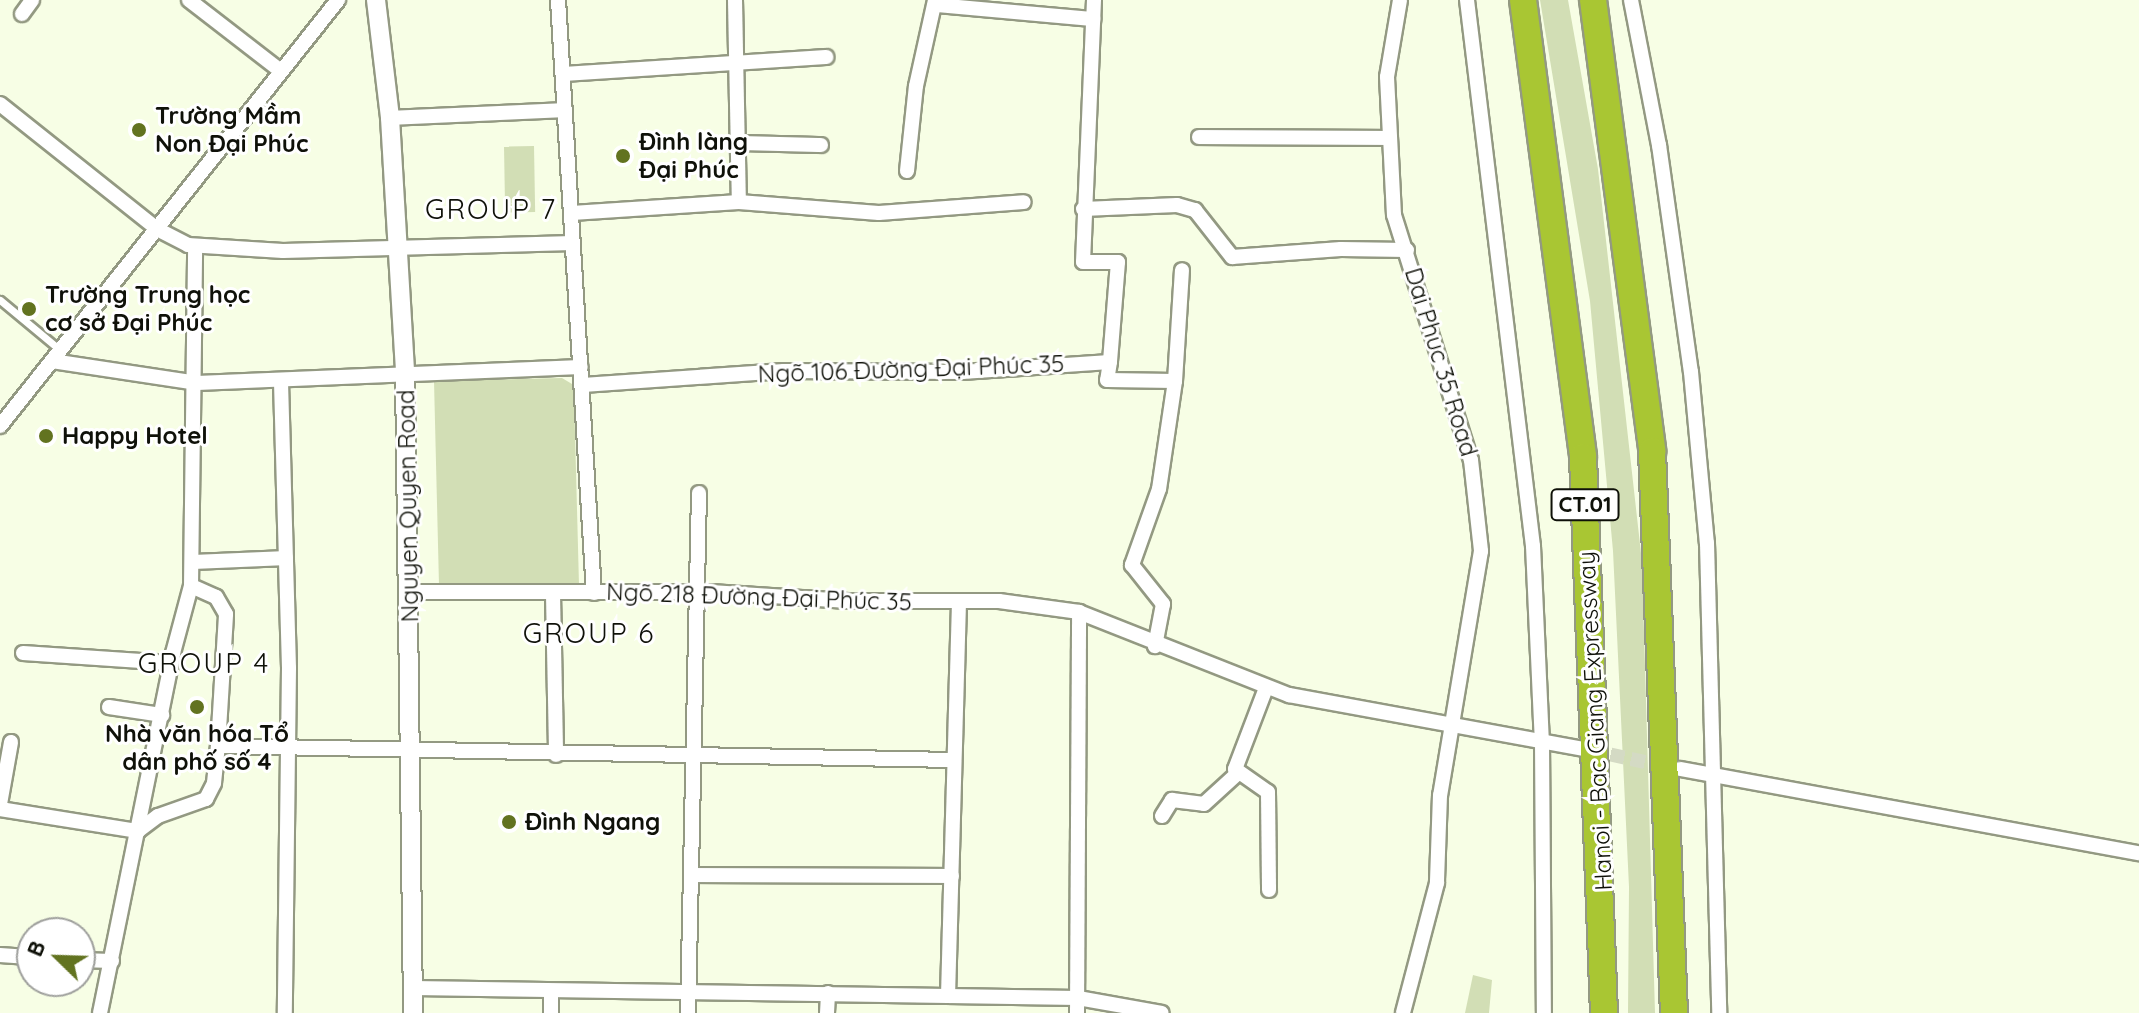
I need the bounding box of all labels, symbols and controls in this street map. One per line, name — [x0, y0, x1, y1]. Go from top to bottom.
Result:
place label: Trường Mầm Non Đại Phúc — [155, 102, 308, 158]
marker: Trường Mầm Non Đại Phúc — [130, 121, 148, 139]
place label: Đình làng Đại Phúc — [639, 128, 748, 184]
marker: Đình làng Đại Phúc — [614, 147, 632, 165]
district label: GROUP 7 — [425, 192, 557, 226]
street label: Dai Phuc 35 Road — [1399, 264, 1483, 460]
place label: Trường Trung học cơ sở Đại Phúc — [45, 281, 250, 337]
marker: Trường Trung học cơ sở Đại Phúc — [20, 300, 38, 318]
street label: Ngõ 106 Đường Đại Phúc 35 — [757, 349, 1065, 389]
street label: Nguyen Quyen Road — [392, 389, 424, 623]
place label: Happy Hotel — [62, 422, 208, 450]
marker: Happy Hotel — [37, 427, 55, 445]
road number: CT.01 — [1549, 487, 1621, 523]
street label: Hanoi - Bac Giang Expressway — [1572, 551, 1618, 891]
street label: Ngõ 218 Đường Đại Phúc 35 — [606, 577, 912, 617]
district label: GROUP 6 — [523, 616, 655, 650]
district label: GROUP 4 — [138, 646, 270, 680]
marker: Nhà văn hóa Tổ dân phố số 4 — [188, 698, 206, 716]
place label: Nhà văn hóa Tổ dân phố số 4 — [105, 720, 289, 776]
place label: Đình Ngang — [525, 808, 660, 836]
marker: Đình Ngang — [500, 813, 518, 831]
north arrow — [16, 917, 96, 997]
text: B — [20, 936, 51, 961]

